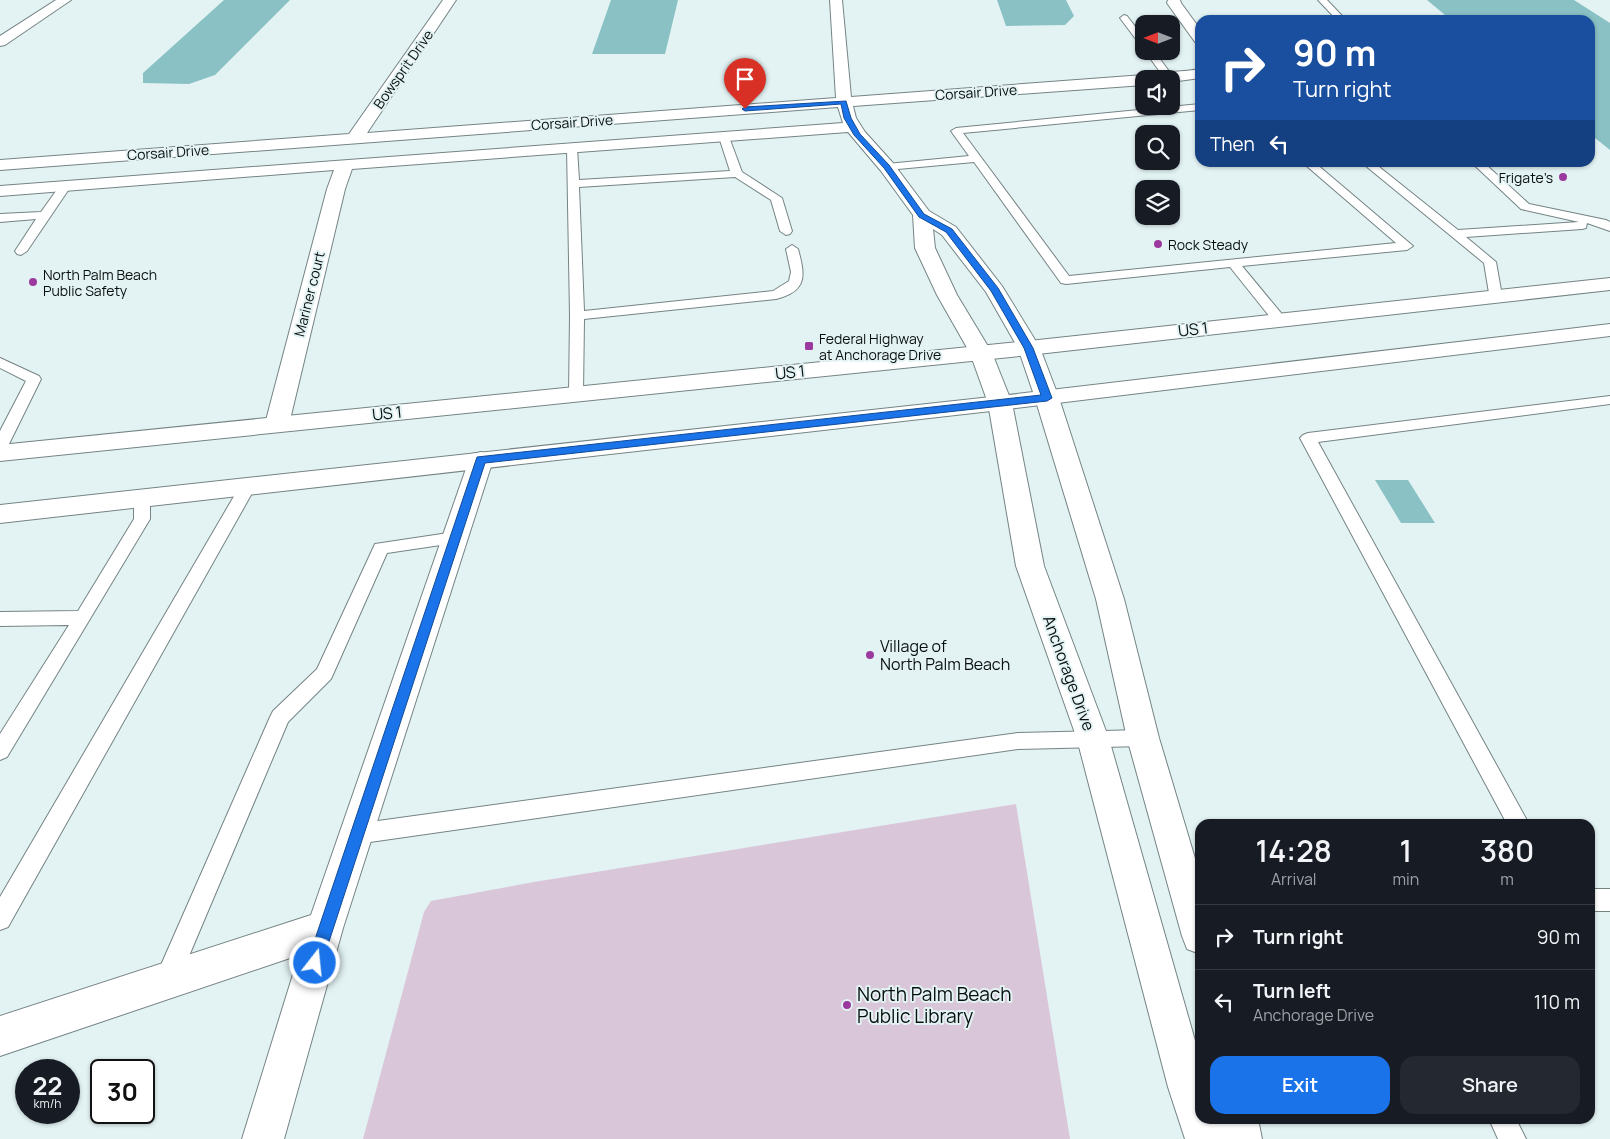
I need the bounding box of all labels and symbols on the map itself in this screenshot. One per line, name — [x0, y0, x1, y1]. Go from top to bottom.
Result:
north arrow — [1135, 15, 1180, 60]
street label: Bowsprit Drive — [369, 26, 437, 112]
pin — [724, 58, 766, 109]
street label: Corsair Drive — [934, 80, 1018, 104]
street label: Corsair Drive — [530, 110, 614, 134]
street label: Corsair Drive — [126, 140, 210, 164]
place label: Frigate’s — [1499, 168, 1553, 187]
marker: Frigate’s — [1557, 171, 1569, 183]
place label: Rock Steady — [1168, 235, 1249, 254]
marker: Rock Steady — [1152, 238, 1164, 250]
street label: Mariner court — [289, 249, 329, 338]
place label: North Palm Beach Public Safety — [43, 265, 157, 300]
marker: North Palm Beach Public Safety — [27, 276, 39, 288]
street label: US 1 — [1177, 316, 1209, 342]
place label: Federal Highway at Anchorage Drive — [819, 329, 941, 364]
marker: Federal Highway at Anchorage Drive — [803, 340, 815, 352]
street label: US 1 — [774, 359, 806, 385]
street label: US 1 — [371, 400, 403, 426]
street label: Anchorage Drive — [1038, 612, 1100, 734]
place label: Village of North Palm Beach — [880, 635, 1010, 675]
marker: Village of North Palm Beach — [864, 649, 876, 661]
position arrow — [288, 936, 340, 988]
place label: North Palm Beach Public Library — [857, 981, 1012, 1029]
marker: North Palm Beach Public Library — [841, 999, 853, 1011]
speed limit sign: 30 — [90, 1059, 155, 1124]

